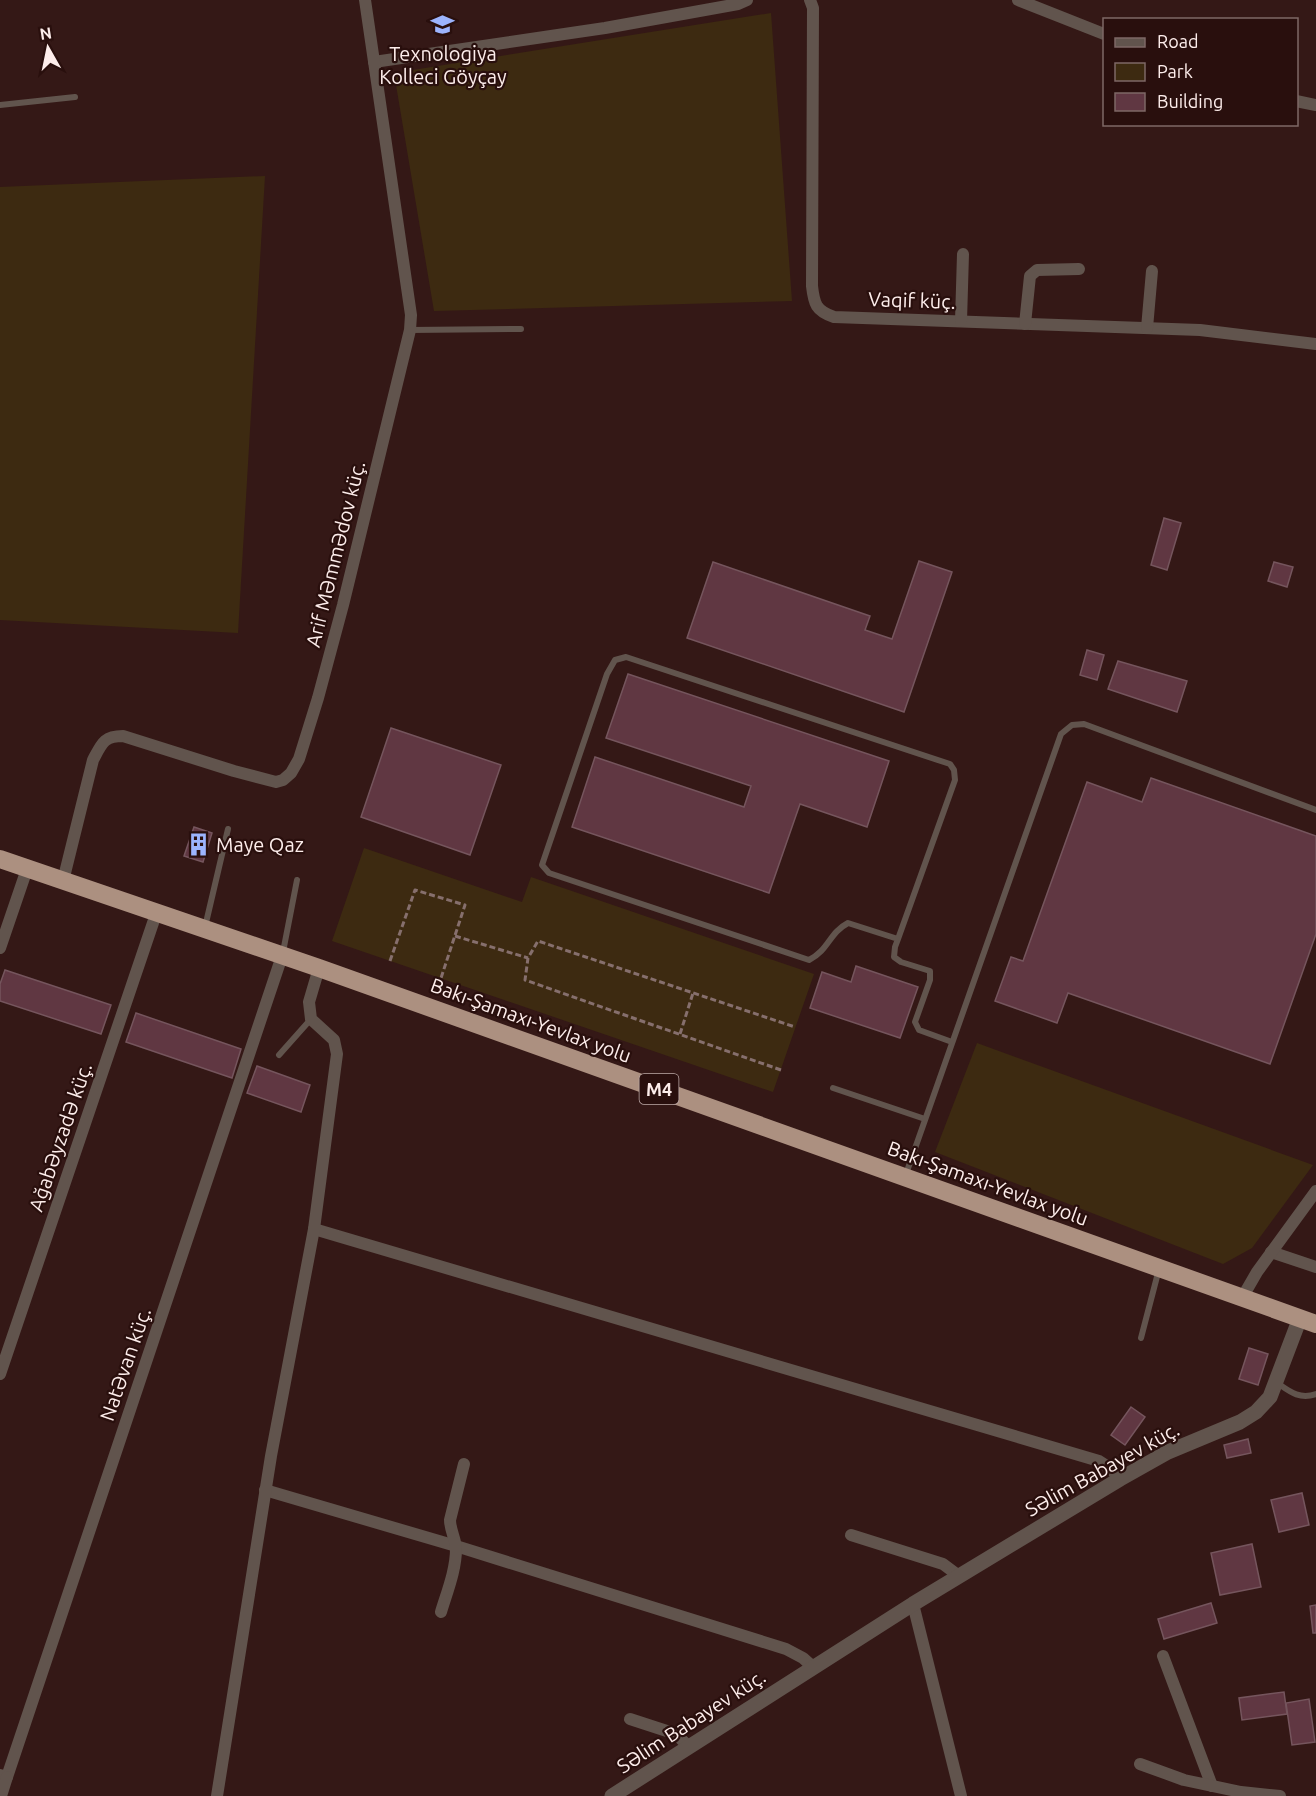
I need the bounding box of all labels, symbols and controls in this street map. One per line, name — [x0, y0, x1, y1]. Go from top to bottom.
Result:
school or university icon: Texnologiya Kolleci Göyçay — [430, 12, 456, 38]
north arrow — [18, 18, 78, 78]
legend — [1103, 18, 1298, 126]
text: N — [38, 23, 53, 43]
text: Road — [1157, 31, 1199, 51]
place label: Texnologiya Kolleci Göyçay — [379, 42, 507, 88]
text: Park — [1157, 61, 1193, 81]
text: Building — [1157, 91, 1223, 111]
street label: Vaqif küç. — [868, 287, 956, 313]
street label: Arif Məmmədov küç. — [301, 459, 369, 649]
building icon: Maye Qaz — [185, 831, 211, 857]
place label: Maye Qaz — [216, 833, 304, 856]
street label: Bakı-Şamaxı-Yevlax yolu — [428, 973, 634, 1067]
street label: Ağabəyzadə küç. — [24, 1060, 96, 1214]
road number: M4 — [640, 1074, 678, 1104]
street label: Bakı-Şamaxı-Yevlax yolu — [885, 1136, 1091, 1230]
street label: Natəvan küç. — [95, 1304, 155, 1424]
street label: Səlim Babayev küç. — [1021, 1417, 1183, 1521]
street label: Səlim Babayev küç. — [613, 1664, 769, 1778]

